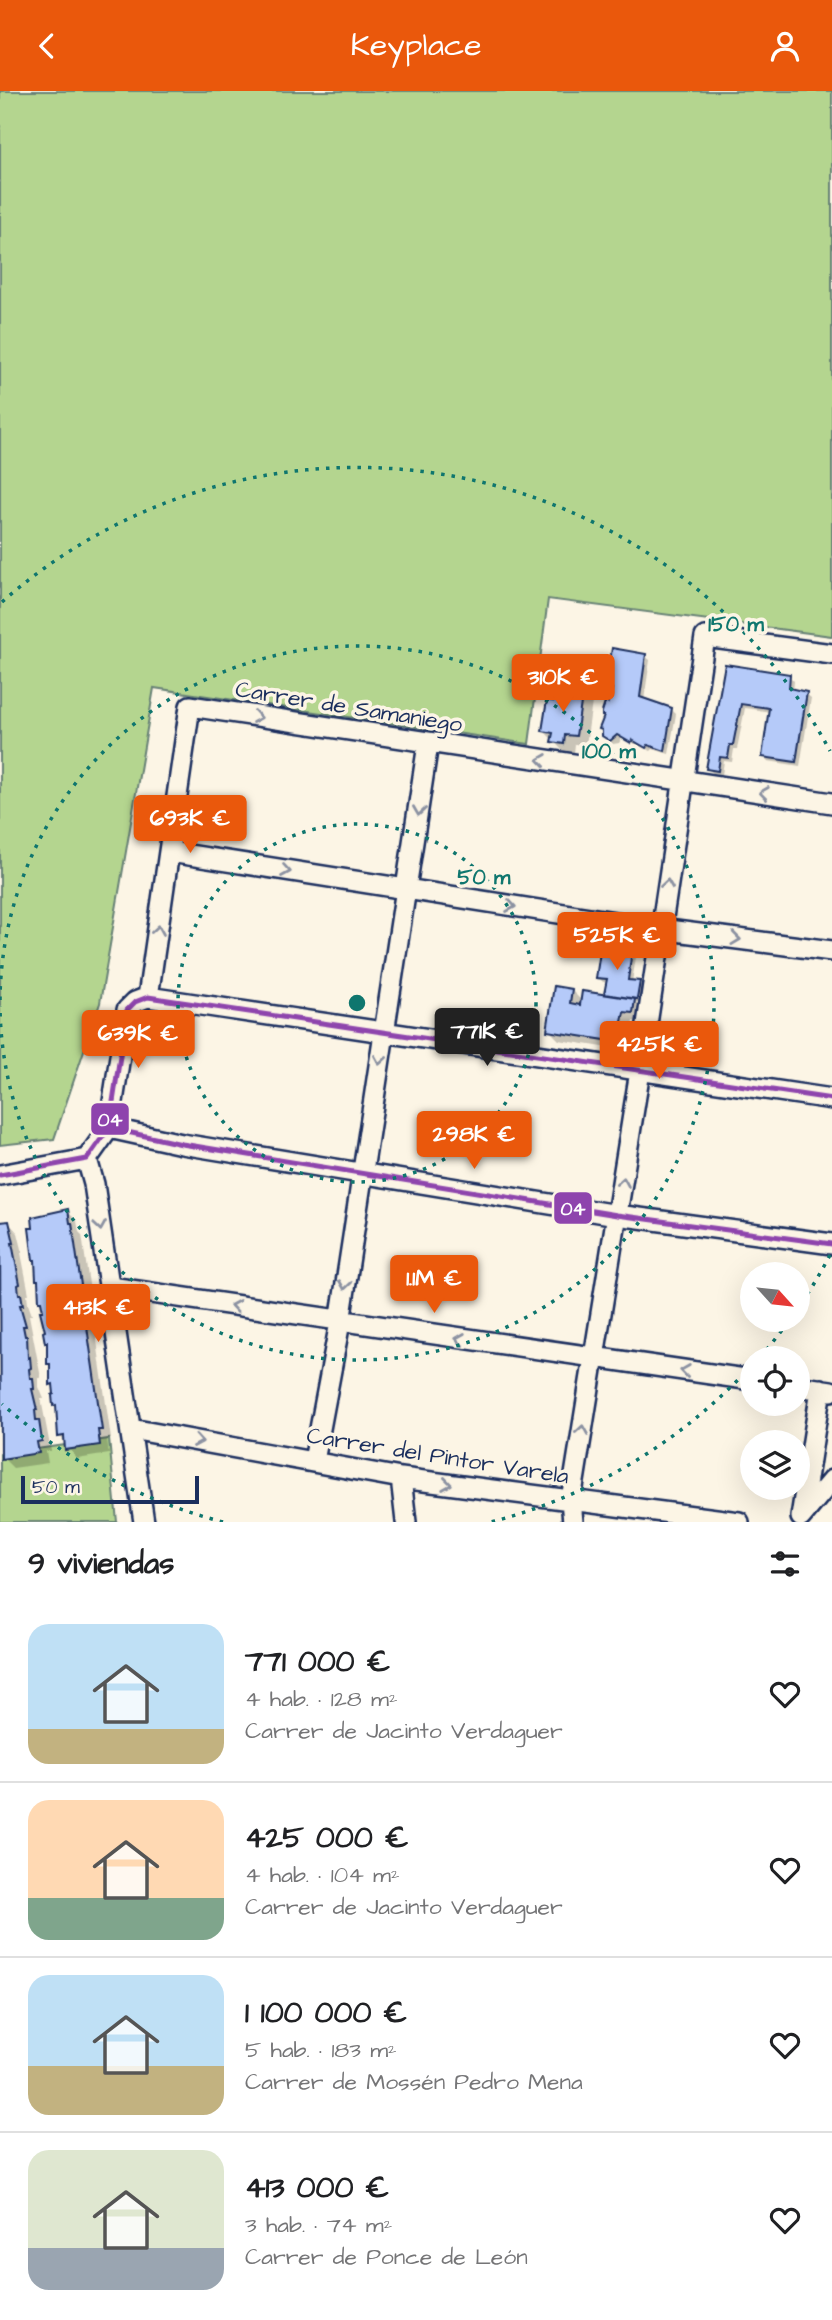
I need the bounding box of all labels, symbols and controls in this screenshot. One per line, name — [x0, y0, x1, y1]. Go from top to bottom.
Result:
text: Keyplace — [351, 23, 481, 68]
icon: back — [28, 27, 66, 65]
icon: person — [766, 27, 804, 65]
text: 150 m — [708, 610, 764, 639]
pin: 310K € — [506, 655, 620, 714]
text: 310K € — [528, 661, 598, 693]
street label: Carrer de Samaniego — [233, 673, 465, 742]
one-way arrow — [252, 709, 263, 724]
text: 100 m — [582, 737, 637, 766]
one-way arrow — [536, 753, 547, 768]
one-way arrow — [759, 785, 770, 800]
pin: 693K € — [133, 795, 247, 855]
text: 693K € — [150, 802, 230, 834]
one-way arrow — [411, 805, 426, 817]
one-way arrow — [280, 863, 292, 878]
text: 50 m — [458, 863, 511, 892]
one-way arrow — [659, 878, 674, 890]
one-way arrow — [505, 898, 517, 913]
pin: 525K € — [560, 913, 674, 972]
text: 525K € — [573, 919, 661, 951]
one-way arrow — [150, 924, 165, 936]
one-way arrow — [730, 931, 742, 946]
centre of rings — [345, 991, 369, 1015]
pin: 771K € — [430, 1009, 544, 1068]
pin: 639K € — [81, 1011, 195, 1070]
text: 771K € — [451, 1015, 523, 1047]
text: 639K € — [98, 1017, 178, 1049]
pin: 425K € — [602, 1021, 716, 1081]
text: 425K € — [616, 1028, 702, 1060]
one-way arrow — [373, 1054, 388, 1066]
line badge: 04 — [90, 1102, 130, 1136]
text: 04 — [98, 1107, 123, 1134]
pin: 298K € — [417, 1111, 531, 1171]
text: 298K € — [433, 1118, 515, 1150]
one-way arrow — [615, 1176, 630, 1187]
line badge: 04 — [553, 1191, 593, 1225]
text: 04 — [561, 1196, 586, 1223]
one-way arrow — [93, 1220, 108, 1232]
pin: 1.1M € — [377, 1255, 491, 1315]
text: 1.1M € — [406, 1262, 462, 1294]
north arrow — [740, 1262, 810, 1332]
map controls — [740, 1262, 810, 1500]
one-way arrow — [338, 1279, 353, 1291]
pin: 413K € — [41, 1285, 155, 1344]
text: 413K € — [62, 1291, 134, 1323]
one-way arrow — [229, 1299, 240, 1314]
one-way arrow — [454, 1332, 465, 1347]
button: locate — [740, 1346, 810, 1416]
one-way arrow — [679, 1363, 691, 1378]
street label: Carrer del Pintor Varela — [304, 1419, 572, 1493]
one-way arrow — [574, 1424, 589, 1436]
button: layers — [740, 1430, 810, 1500]
one-way arrow — [192, 1433, 204, 1448]
scale bar — [21, 1473, 200, 1505]
text: 50 m — [32, 1474, 80, 1501]
one-way arrow — [441, 1476, 452, 1491]
text: 9 viviendas — [28, 1543, 174, 1585]
icon: filters — [766, 1545, 804, 1583]
text: 771 000 € — [245, 1641, 390, 1683]
icon: home — [84, 1652, 168, 1736]
icon: heart — [766, 1675, 804, 1713]
text: 4 hab. · 128 m² — [245, 1683, 398, 1715]
text: Carrer de Jacinto Verdaguer — [245, 1715, 563, 1747]
text: 425 000 € — [245, 1817, 408, 1859]
icon: home — [84, 1828, 168, 1912]
icon: heart — [766, 1851, 804, 1889]
text: 4 hab. · 104 m² — [245, 1859, 400, 1891]
text: Carrer de Jacinto Verdaguer — [245, 1891, 563, 1923]
text: 1 100 000 € — [245, 1992, 407, 2034]
icon: home — [84, 2003, 168, 2087]
icon: heart — [766, 2026, 804, 2064]
text: 5 hab. · 183 m² — [245, 2034, 397, 2066]
text: Carrer de Mossén Pedro Mena — [245, 2066, 583, 2098]
text: 413 000 € — [245, 2167, 389, 2209]
icon: home — [84, 2178, 168, 2262]
icon: heart — [766, 2201, 804, 2239]
text: 3 hab. · 74 m² — [245, 2209, 392, 2241]
text: Carrer de Ponce de León — [245, 2241, 528, 2273]

